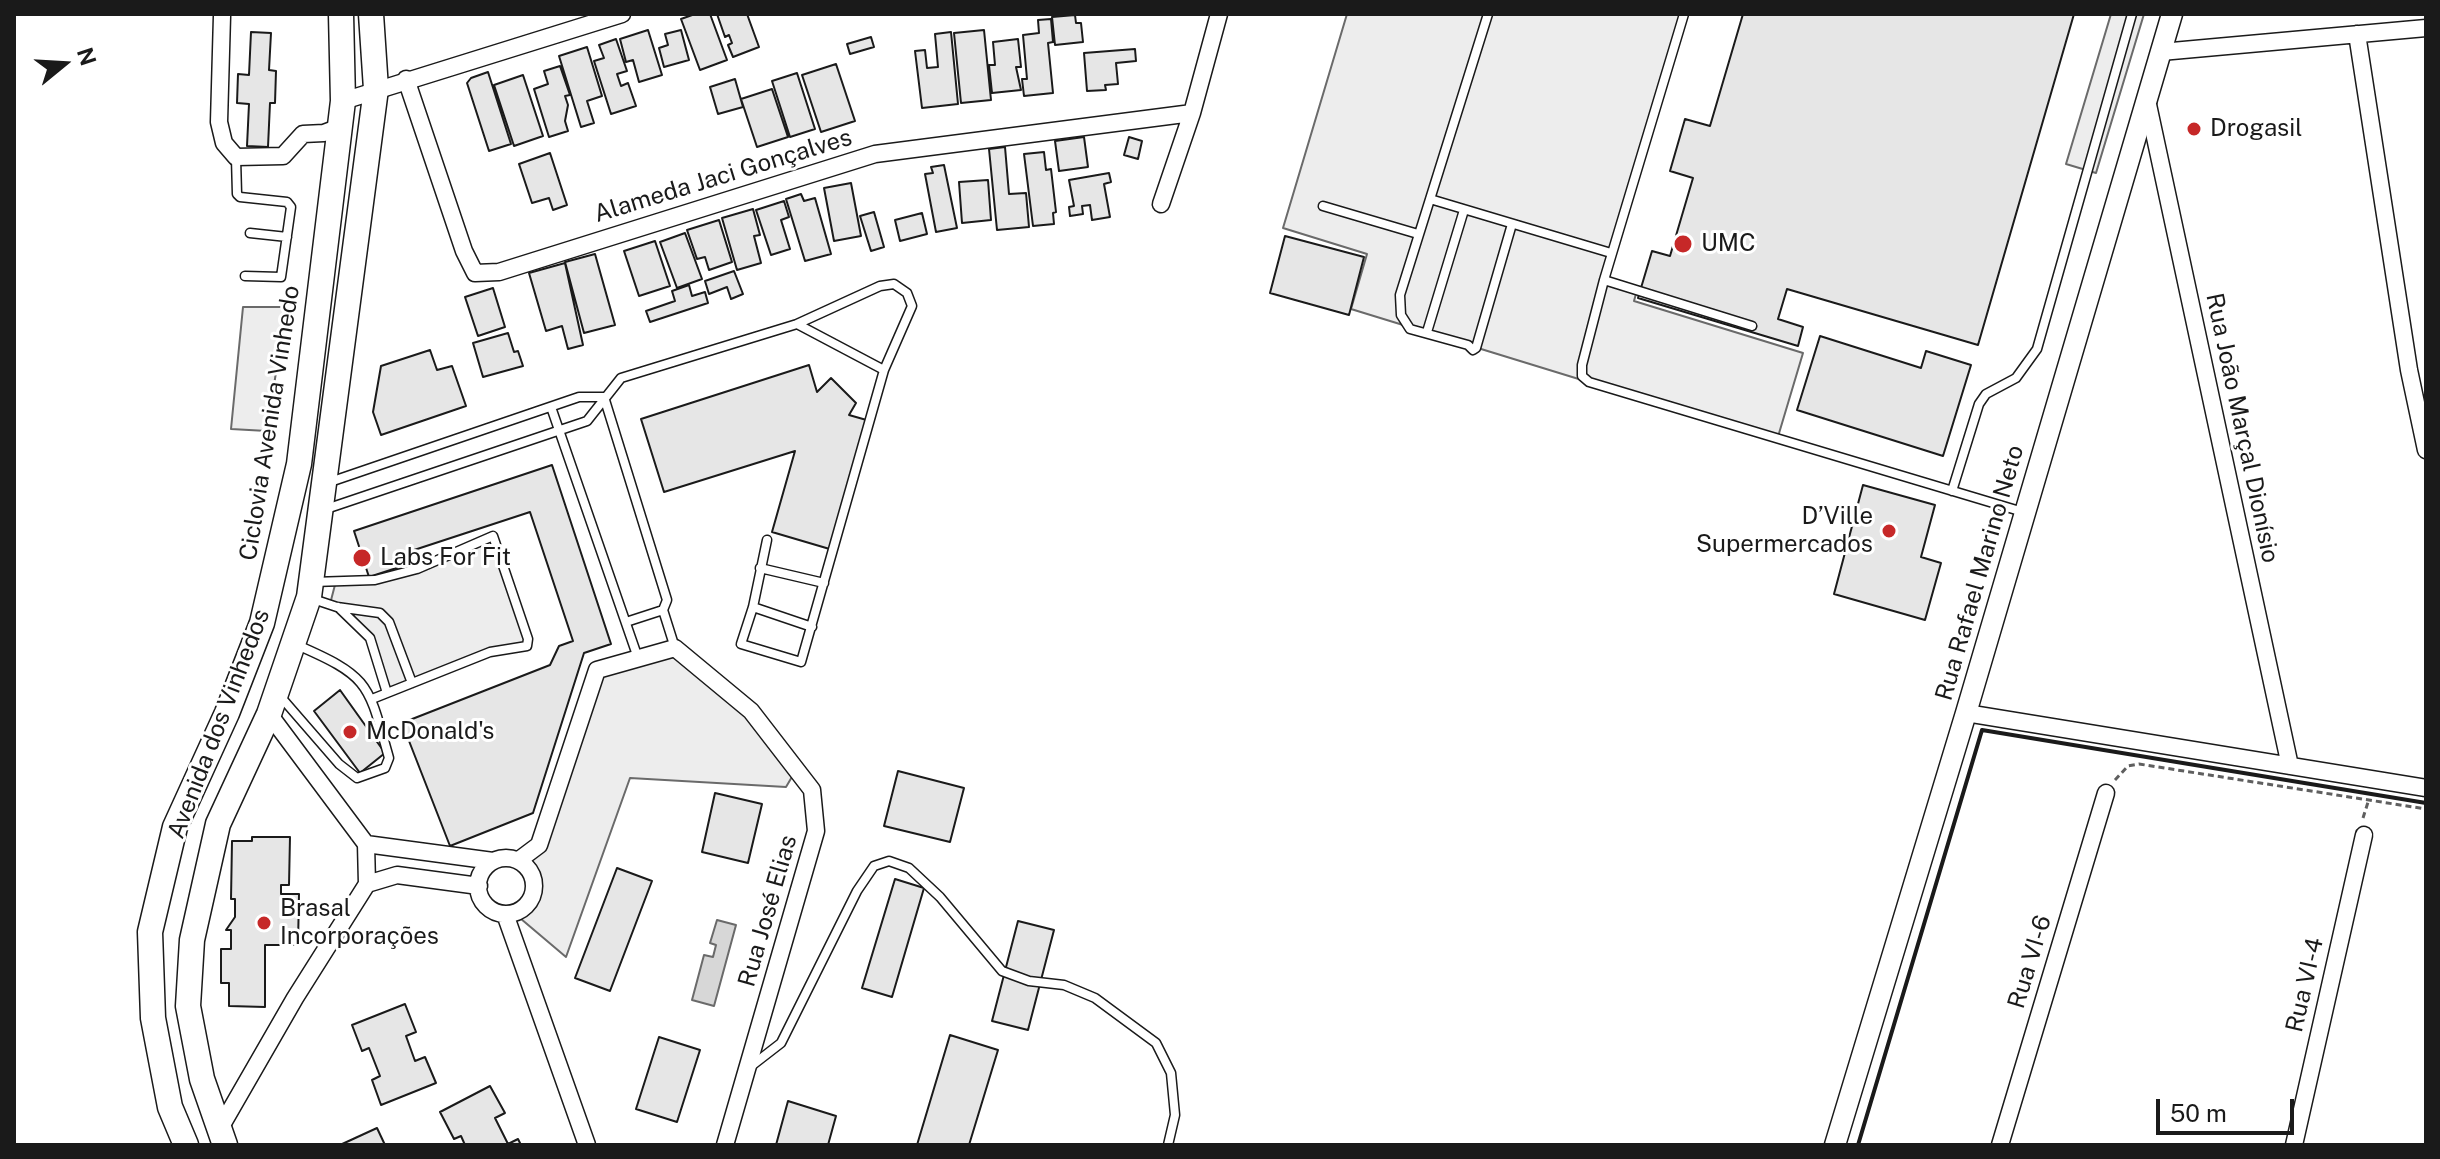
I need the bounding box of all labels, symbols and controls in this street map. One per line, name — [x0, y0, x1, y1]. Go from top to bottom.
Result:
north arrow — [24, 24, 104, 104]
text: N — [72, 44, 102, 69]
place label: Drogasil — [2210, 115, 2303, 143]
marker: Drogasil — [2185, 120, 2203, 138]
street label: Alameda Jaci Gonçalves — [591, 123, 855, 229]
place label: UMC — [1701, 230, 1756, 258]
marker: UMC — [1672, 233, 1694, 255]
street label: Ciclovia Avenida Vinhedo — [234, 283, 306, 563]
street label: Rua João Marçal Dionísio — [2199, 291, 2285, 565]
street label: Rua Rafael Marino Neto — [1930, 442, 2030, 704]
place label: D’Ville Supermercados — [1696, 503, 1873, 559]
marker: D’Ville Supermercados — [1880, 522, 1898, 540]
place label: Labs For Fit — [380, 544, 511, 572]
marker: Labs For Fit — [351, 547, 373, 569]
street label: Avenida dos Vinhedos — [162, 605, 276, 843]
place label: McDonald's — [366, 718, 494, 746]
marker: McDonald's — [341, 723, 359, 741]
street label: Rua José Elias — [733, 832, 803, 990]
place label: Brasal Incorporações — [280, 895, 439, 951]
street label: Rua VI-6 — [2002, 912, 2058, 1012]
marker: Brasal Incorporações — [255, 914, 273, 932]
street label: Rua VI-4 — [2280, 935, 2330, 1035]
scale bar — [2160, 1083, 2298, 1133]
text: 50 m — [2170, 1099, 2227, 1127]

